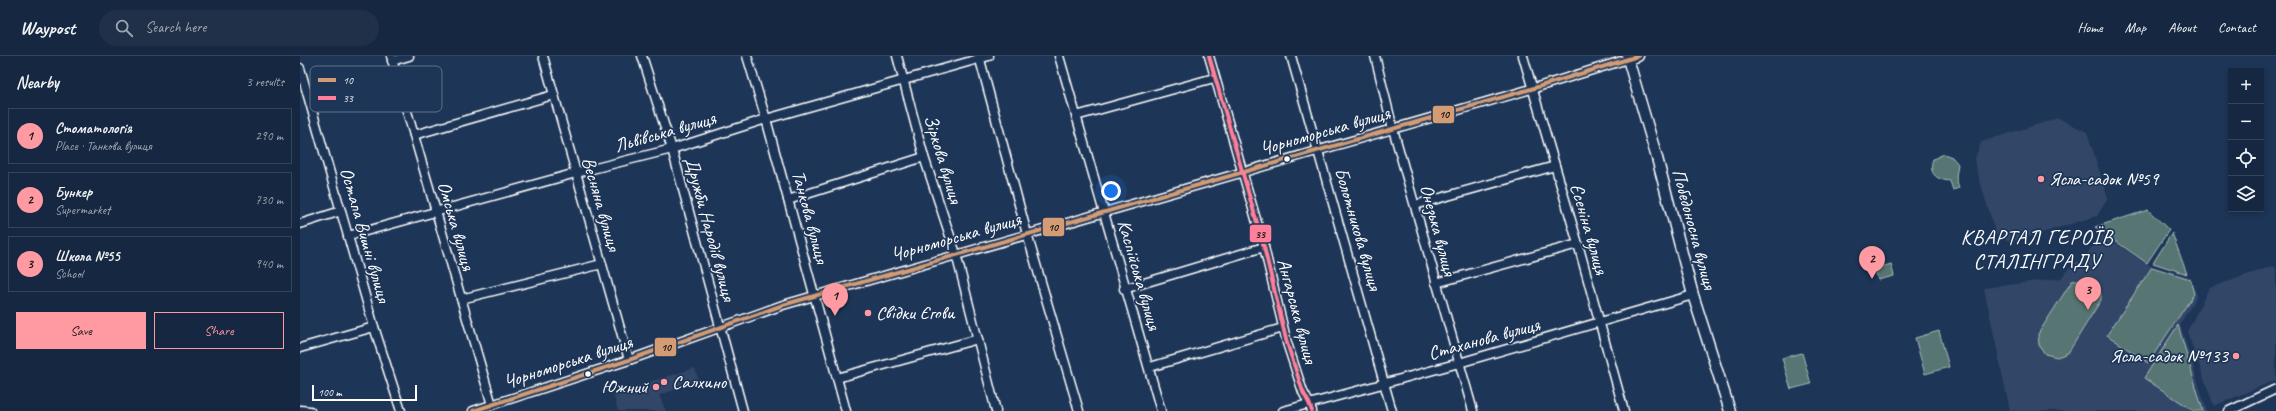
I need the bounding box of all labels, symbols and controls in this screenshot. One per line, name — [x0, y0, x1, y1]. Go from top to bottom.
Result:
search box — [99, 10, 379, 46]
text: Waypost — [20, 16, 75, 40]
icon: search — [113, 17, 135, 39]
text: Search here — [145, 18, 206, 37]
text: Home — [2077, 19, 2103, 36]
text: Map — [2125, 19, 2146, 36]
text: About — [2168, 19, 2196, 36]
text: Contact — [2218, 19, 2256, 36]
legend — [310, 66, 442, 112]
map controls — [2228, 68, 2264, 212]
button: + — [2228, 68, 2264, 104]
text: Nearby — [16, 72, 59, 93]
text: 10 — [343, 73, 354, 87]
text: 3 results — [246, 74, 284, 90]
text: 33 — [343, 91, 354, 105]
street label: Чорноморська вулиця — [1257, 101, 1394, 161]
button: − — [2228, 104, 2264, 140]
line badge: 10 — [1432, 105, 1455, 124]
street label: Львівська вулиця — [611, 106, 720, 158]
text: 10 — [1439, 107, 1450, 121]
street label: Зіркова вулиця — [918, 112, 968, 208]
text: Стоматологія — [55, 119, 132, 138]
text: 1 — [27, 128, 33, 144]
text: 290 m — [255, 128, 283, 144]
text: Place · Танкова вулиця — [55, 138, 152, 154]
button: locate — [2228, 140, 2264, 176]
street label: Весняна вулиця — [576, 154, 626, 255]
street label: Дружби Народів вулиця — [679, 154, 741, 305]
unlabelled marker — [1282, 154, 1292, 164]
street label: Остапа Вишні вулиця — [334, 165, 396, 307]
street label: Болотникова вулиця — [1329, 165, 1387, 295]
street label: Победоносна вулиця — [1666, 166, 1722, 294]
place label: Ясла-садок №59 — [2049, 167, 2160, 191]
street label: Танкова вулиця — [786, 168, 834, 268]
marker: Ясла-садок №59 — [2036, 174, 2046, 184]
button: layers — [2228, 176, 2264, 212]
street label: Омська вулиця — [432, 179, 480, 274]
your location — [1101, 181, 1121, 201]
street label: Єсеніна вулиця — [1565, 181, 1614, 278]
street label: Онезька вулиця — [1414, 182, 1462, 280]
text: Бункер — [55, 183, 92, 202]
text: 2 — [27, 192, 33, 208]
text: 730 m — [255, 192, 283, 208]
text: Supermarket — [55, 202, 110, 218]
street label: Чорноморська вулиця — [888, 207, 1025, 267]
line badge: 10 — [1042, 217, 1065, 237]
street label: Каспійська вулиця — [1112, 217, 1167, 334]
text: 10 — [1048, 220, 1059, 234]
line badge: 33 — [1249, 224, 1272, 243]
district label: КВАРТАЛ ГЕРОЇВ СТАЛІНГРАДУ — [1961, 224, 2115, 274]
text: 33 — [1255, 227, 1266, 241]
pin: 2 — [1859, 246, 1885, 279]
text: Школа №55 — [55, 247, 120, 266]
text: 3 — [27, 256, 33, 272]
text: 940 m — [255, 256, 283, 272]
street label: Ангарська вулиця — [1271, 256, 1323, 368]
text: School — [55, 266, 83, 282]
pin: 3 — [2075, 277, 2101, 310]
pin: 1 — [822, 283, 848, 316]
place label: Свідки Єгови — [876, 301, 956, 325]
marker: Свідки Єгови — [863, 308, 873, 318]
button: Save — [16, 312, 146, 349]
button: Share — [154, 312, 284, 349]
street label: Стаханова вулиця — [1426, 312, 1544, 365]
street label: Чорноморська вулиця — [501, 330, 636, 394]
line badge: 10 — [654, 337, 677, 357]
text: 10 — [661, 340, 672, 354]
place label: Ясла-садок №133 — [2110, 344, 2229, 368]
marker: Ясла-садок №133 — [2231, 351, 2241, 361]
unlabelled marker — [583, 369, 593, 379]
place label: Салхино — [672, 370, 728, 394]
place label: Южний — [602, 375, 649, 399]
marker: Салхино — [659, 377, 669, 387]
marker: Южний — [651, 382, 661, 392]
scale bar — [312, 383, 417, 402]
text: 100 m — [318, 385, 342, 399]

